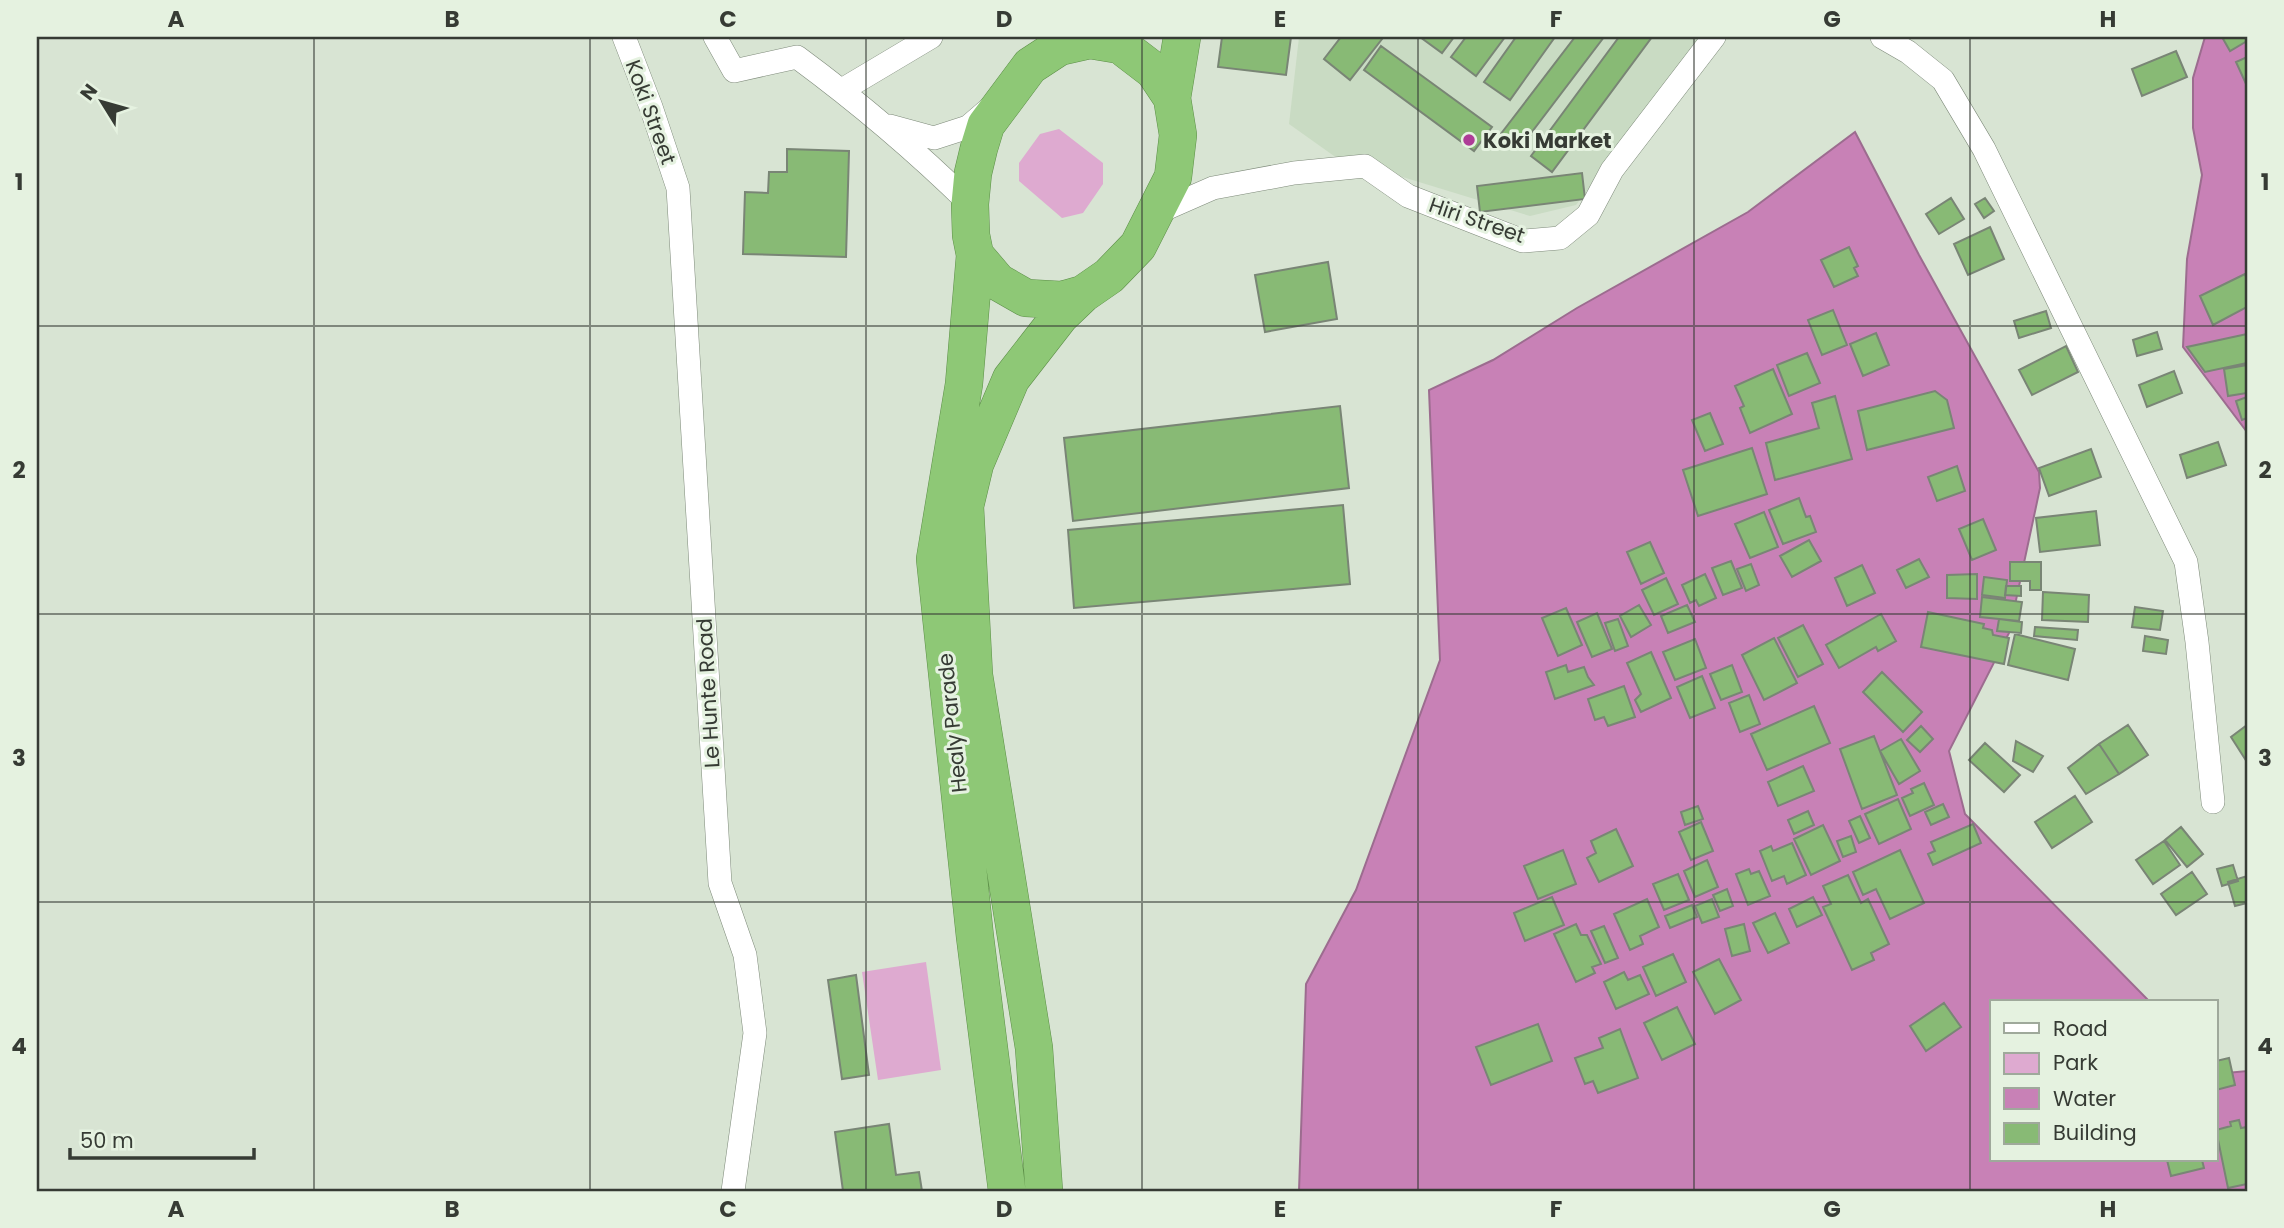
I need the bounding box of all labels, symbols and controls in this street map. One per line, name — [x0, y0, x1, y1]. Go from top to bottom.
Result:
text: A — [168, 3, 185, 35]
text: B — [444, 3, 460, 35]
text: C — [719, 3, 737, 35]
text: D — [996, 3, 1012, 35]
text: E — [1274, 3, 1286, 35]
text: F — [1550, 3, 1562, 35]
text: G — [1823, 3, 1841, 35]
text: H — [2100, 3, 2116, 35]
street label: Koki Street — [619, 56, 683, 168]
north arrow — [66, 66, 136, 136]
text: N — [74, 78, 104, 106]
place label: Koki Market — [1483, 126, 1612, 155]
marker: Koki Market — [1461, 132, 1477, 148]
text: 1 — [15, 166, 23, 198]
text: 1 — [2261, 166, 2269, 198]
street label: Hiri Street — [1425, 190, 1529, 250]
text: 2 — [12, 454, 26, 486]
text: 2 — [2258, 454, 2272, 486]
street label: Le Hunte Road — [690, 617, 726, 769]
street label: Healy Parade — [930, 652, 974, 794]
text: 3 — [12, 742, 26, 774]
text: 3 — [2258, 742, 2272, 774]
legend — [1990, 1000, 2218, 1162]
text: Road — [2053, 1014, 2108, 1043]
text: 4 — [11, 1030, 27, 1062]
text: 4 — [2257, 1030, 2273, 1062]
text: Park — [2053, 1048, 2098, 1077]
text: Water — [2053, 1084, 2116, 1113]
scale bar — [70, 1116, 254, 1160]
text: Building — [2053, 1118, 2137, 1147]
text: 50 m — [80, 1126, 134, 1155]
text: A — [168, 1193, 185, 1225]
text: B — [444, 1193, 460, 1225]
text: C — [719, 1193, 737, 1225]
text: D — [996, 1193, 1012, 1225]
text: E — [1274, 1193, 1286, 1225]
text: F — [1550, 1193, 1562, 1225]
text: G — [1823, 1193, 1841, 1225]
text: H — [2100, 1193, 2116, 1225]

